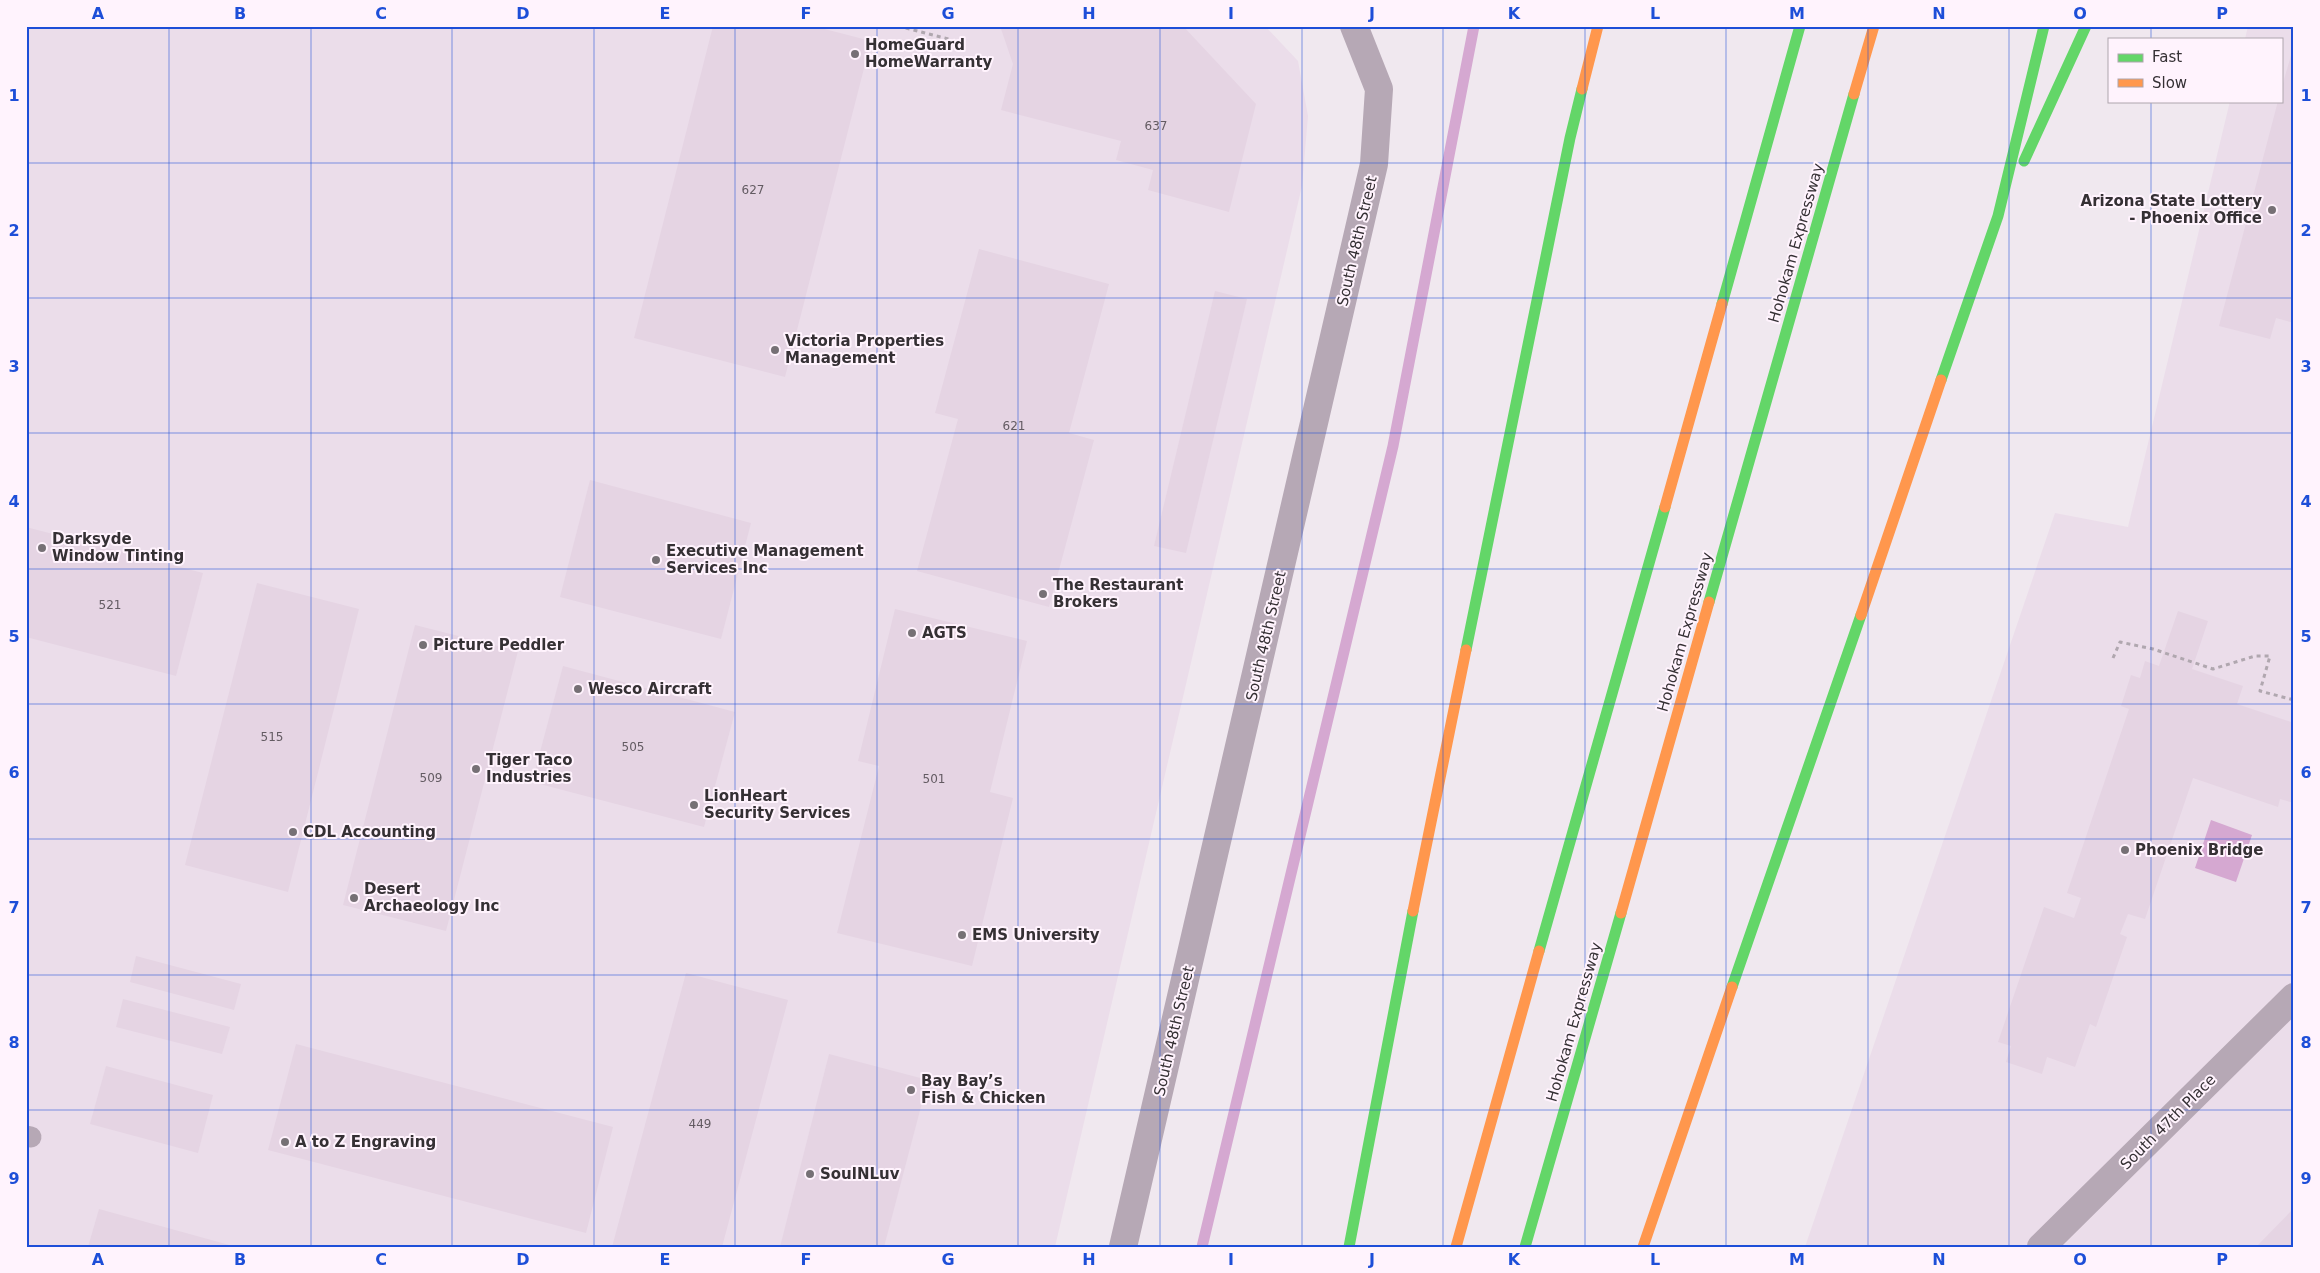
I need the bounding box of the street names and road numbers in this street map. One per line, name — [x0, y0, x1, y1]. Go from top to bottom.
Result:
street label: Hohokam Expressway — [1765, 161, 1827, 325]
street label: South 48th Street — [1333, 174, 1381, 308]
street label: Hohokam Expressway — [1654, 550, 1716, 714]
street label: South 48th Street — [1242, 569, 1290, 703]
street label: Hohokam Expressway — [1543, 940, 1605, 1104]
street label: South 48th Street — [1150, 964, 1198, 1098]
street label: South 47th Place — [2117, 1071, 2219, 1173]

